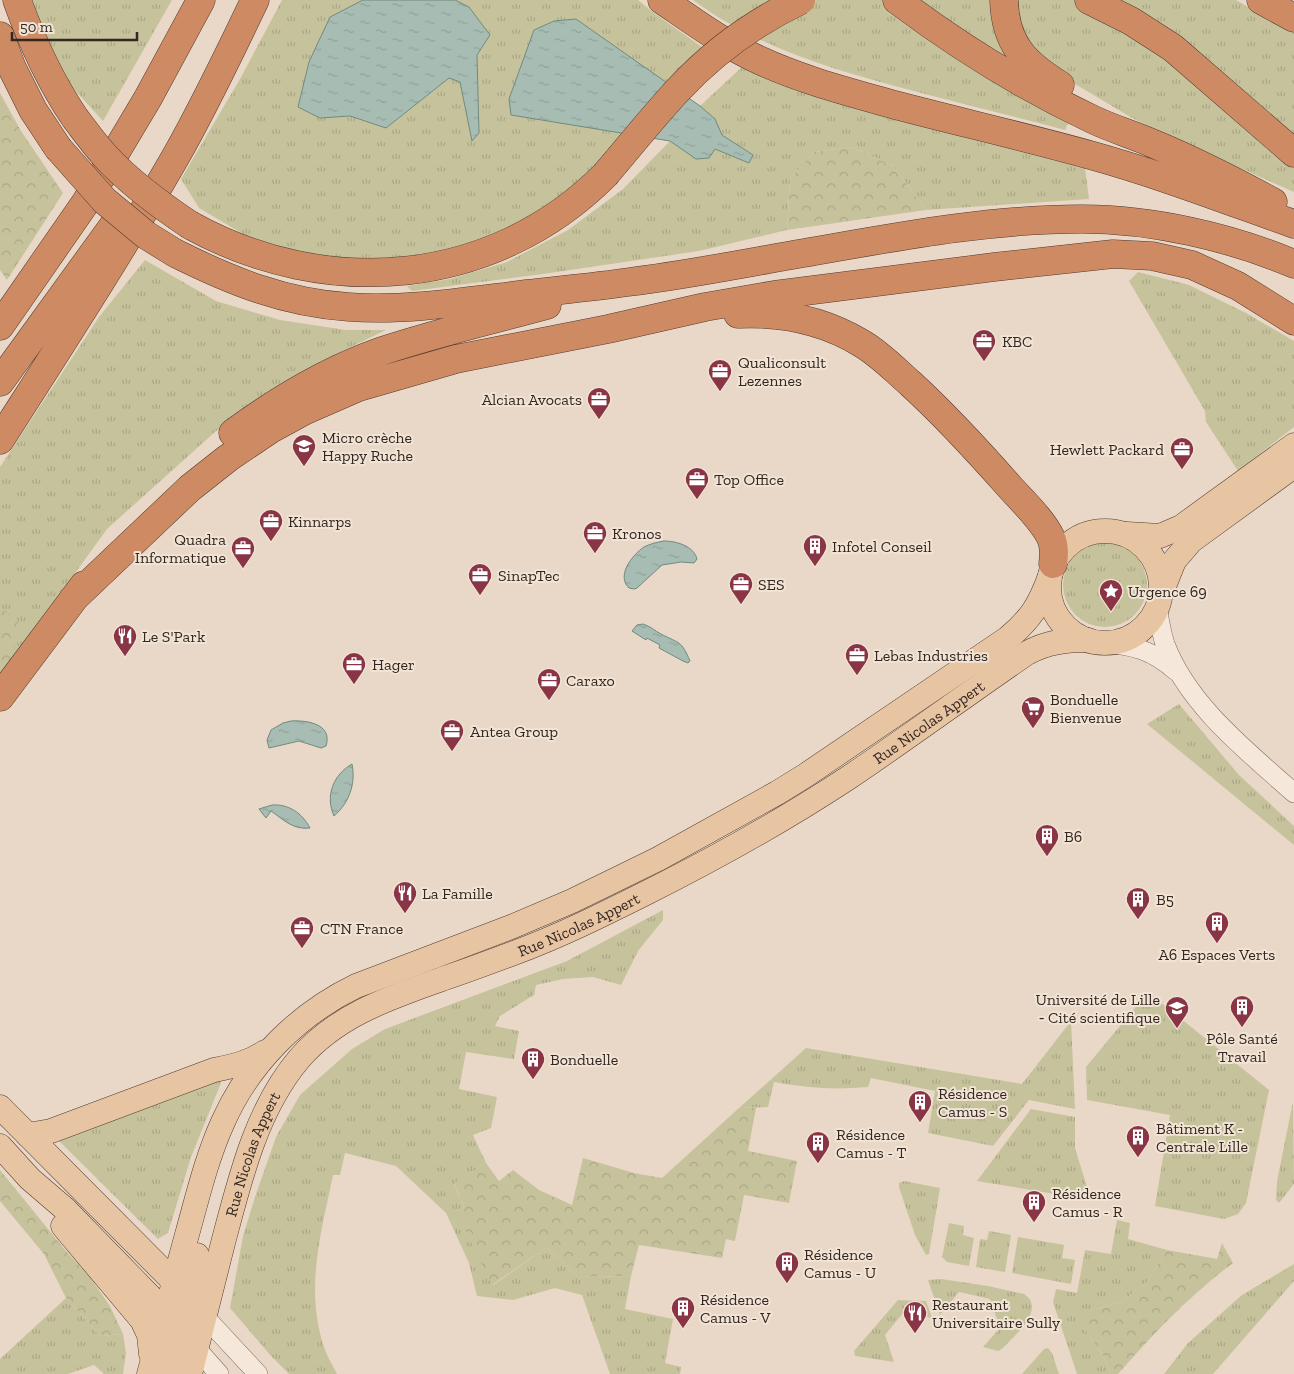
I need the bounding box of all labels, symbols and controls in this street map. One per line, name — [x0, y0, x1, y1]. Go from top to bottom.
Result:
scale bar — [12, 10, 138, 42]
text: 50 m — [20, 18, 53, 36]
office icon: KBC — [971, 328, 997, 362]
place label: KBC — [1002, 332, 1032, 351]
place label: Qualiconsult Lezennes — [738, 353, 826, 390]
office icon: Qualiconsult Lezennes — [707, 358, 733, 392]
office icon: Alcian Avocats — [586, 386, 612, 420]
place label: Alcian Avocats — [482, 390, 582, 409]
place label: Micro crèche Happy Ruche — [322, 428, 413, 465]
school or university icon: Micro crèche Happy Ruche — [291, 433, 317, 467]
office icon: Hewlett Packard — [1169, 436, 1195, 470]
place label: Hewlett Packard — [1050, 440, 1164, 459]
office icon: Top Office — [684, 466, 710, 500]
place label: Top Office — [714, 470, 784, 489]
office icon: Kinnarps — [258, 508, 284, 542]
place label: Kinnarps — [288, 512, 351, 531]
office icon: Kronos — [582, 520, 608, 554]
place label: Kronos — [612, 524, 662, 543]
place label: Quadra Informatique — [135, 530, 226, 567]
building icon: Infotel Conseil — [802, 533, 828, 567]
office icon: Quadra Informatique — [230, 535, 256, 569]
place label: Infotel Conseil — [832, 537, 932, 556]
office icon: SinapTec — [467, 562, 493, 596]
place label: SinapTec — [498, 566, 560, 585]
office icon: SES — [728, 571, 754, 605]
place label: SES — [758, 575, 784, 594]
place icon: Urgence 69 — [1098, 578, 1124, 612]
place label: Urgence 69 — [1128, 582, 1207, 601]
restaurant icon: Le S'Park — [112, 623, 138, 657]
place label: Le S'Park — [142, 627, 206, 646]
office icon: Lebas Industries — [844, 642, 870, 676]
place label: Lebas Industries — [874, 646, 988, 665]
office icon: Hager — [341, 651, 367, 685]
place label: Hager — [372, 655, 415, 674]
office icon: Caraxo — [536, 667, 562, 701]
place label: Caraxo — [566, 671, 615, 690]
street label: Rue Nicolas Appert — [869, 677, 988, 768]
place label: Bonduelle Bienvenue — [1050, 690, 1122, 727]
supermarket icon: Bonduelle Bienvenue — [1020, 695, 1046, 729]
office icon: Antea Group — [439, 718, 465, 752]
place label: Antea Group — [470, 722, 558, 741]
building icon: B6 — [1034, 823, 1060, 857]
place label: B6 — [1064, 827, 1082, 846]
restaurant icon: La Famille — [392, 880, 418, 914]
place label: La Famille — [422, 884, 493, 903]
building icon: B5 — [1125, 886, 1151, 920]
street label: Rue Nicolas Appert — [515, 889, 643, 961]
place label: B5 — [1156, 890, 1174, 909]
building icon: A6 Espaces Verts — [1204, 910, 1230, 944]
office icon: CTN France — [289, 915, 315, 949]
place label: CTN France — [320, 919, 403, 938]
place label: A6 Espaces Verts — [1159, 945, 1275, 964]
place label: Université de Lille ‐ Cité scientifique — [1036, 990, 1160, 1027]
building icon: Pôle Santé Travail — [1229, 994, 1255, 1028]
school or university icon: Université de Lille ‐ Cité scientifique — [1164, 995, 1190, 1029]
place label: Pôle Santé Travail — [1206, 1029, 1278, 1066]
building icon: Bonduelle — [520, 1046, 546, 1080]
place label: Bonduelle — [550, 1050, 618, 1069]
place label: Résidence Camus - S — [938, 1084, 1007, 1121]
street label: Rue Nicolas Appert — [221, 1088, 284, 1219]
building icon: Résidence Camus - S — [907, 1089, 933, 1123]
place label: Bâtiment K - Centrale Lille — [1156, 1119, 1248, 1156]
building icon: Bâtiment K - Centrale Lille — [1125, 1124, 1151, 1158]
place label: Résidence Camus - T — [836, 1125, 906, 1162]
building icon: Résidence Camus - T — [805, 1130, 831, 1164]
place label: Résidence Camus - R — [1052, 1184, 1123, 1221]
building icon: Résidence Camus - R — [1021, 1189, 1047, 1223]
place label: Résidence Camus - U — [804, 1245, 876, 1282]
building icon: Résidence Camus - U — [774, 1250, 800, 1284]
place label: Résidence Camus - V — [700, 1290, 771, 1327]
building icon: Résidence Camus - V — [670, 1295, 696, 1329]
place label: Restaurant Universitaire Sully — [932, 1295, 1061, 1332]
restaurant icon: Restaurant Universitaire Sully — [902, 1300, 928, 1334]

